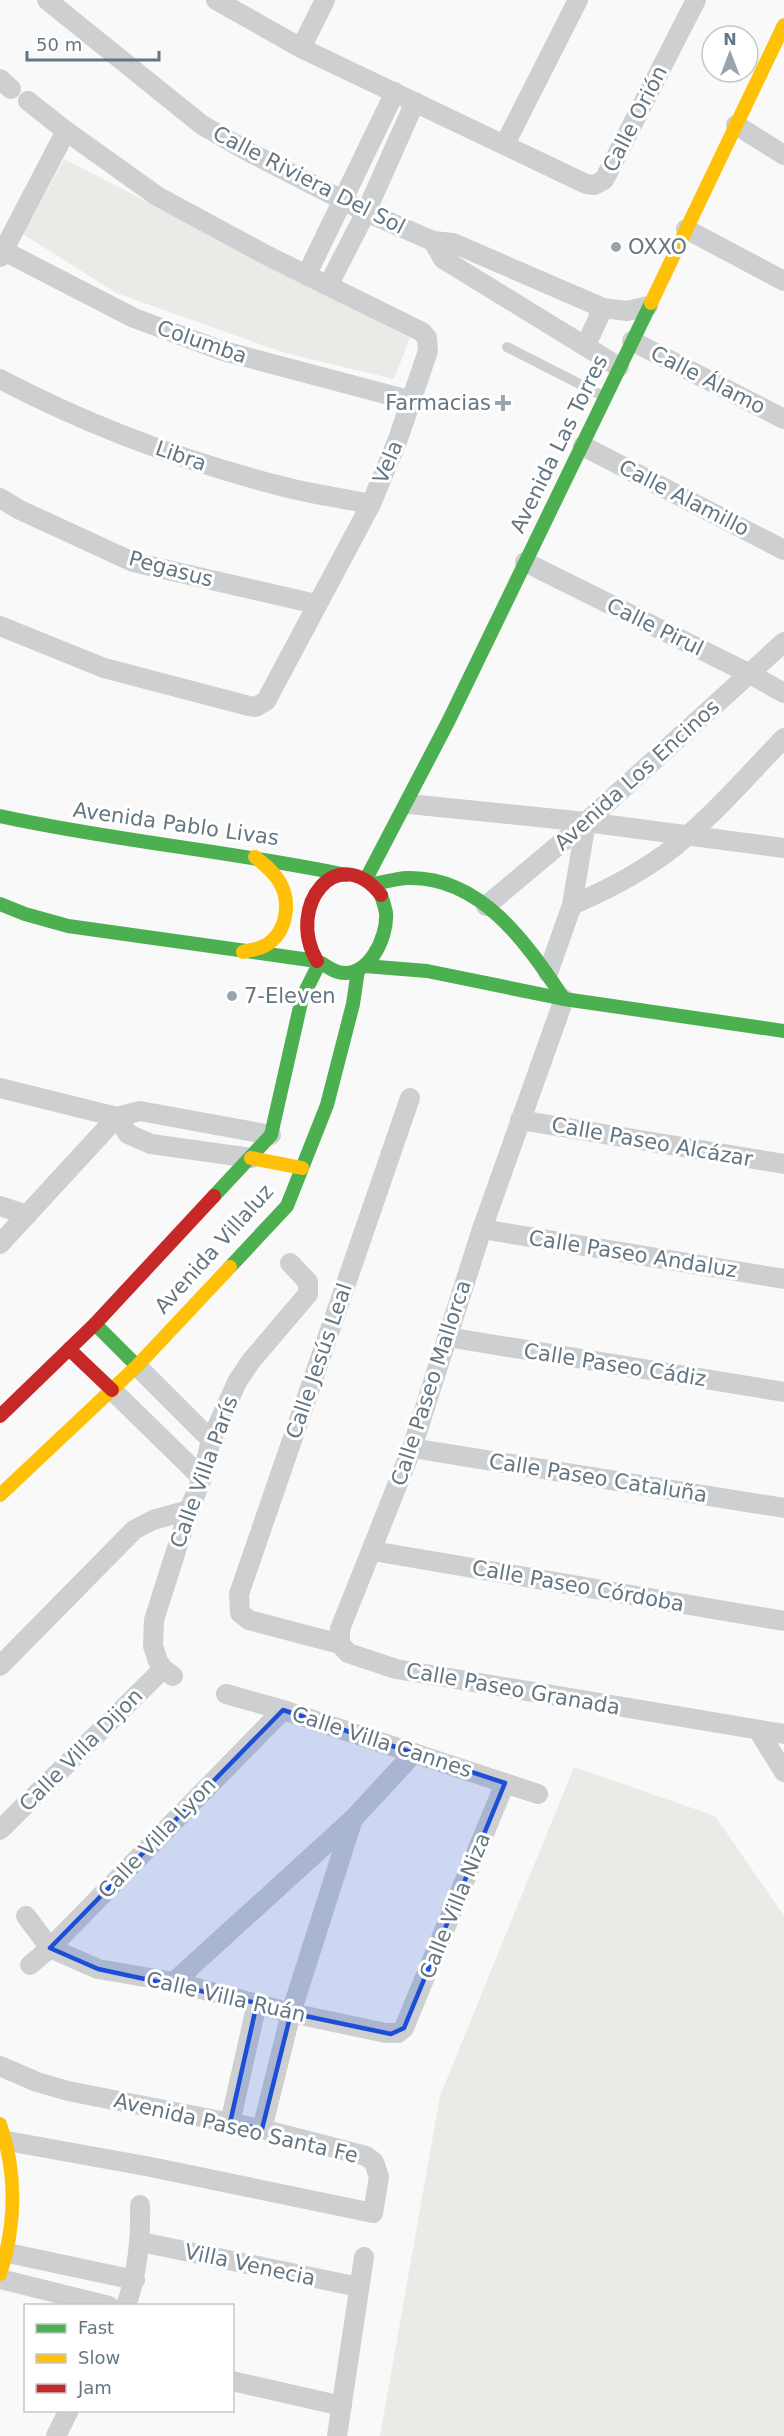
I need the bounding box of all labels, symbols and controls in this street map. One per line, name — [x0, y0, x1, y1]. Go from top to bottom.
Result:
scale bar — [27, 24, 159, 62]
north arrow — [700, 24, 760, 84]
text: N — [723, 30, 737, 49]
text: 50 m — [36, 34, 82, 55]
street label: Calle Orión — [598, 62, 672, 176]
street label: Calle Riviera Del Sol — [209, 121, 409, 239]
place label: OXXO — [628, 235, 687, 259]
marker: OXXO — [609, 240, 623, 254]
street label: Columba — [154, 315, 250, 369]
street label: Calle Álamo — [647, 340, 770, 419]
street label: Avenida Las Torres — [505, 351, 613, 537]
place label: Farmacias — [385, 391, 491, 415]
marker: Farmacias — [496, 396, 510, 410]
street label: Libra — [152, 436, 210, 476]
street label: Vela — [368, 437, 408, 487]
street label: Calle Alamillo — [615, 455, 753, 541]
street label: Pegasus — [126, 546, 216, 592]
street label: Calle Pirul — [603, 593, 707, 661]
street label: Avenida Los Encinos — [550, 695, 724, 855]
street label: Avenida Pablo Livas — [72, 798, 280, 850]
place label: 7-Eleven — [244, 984, 336, 1008]
marker: 7-Eleven — [225, 989, 239, 1003]
street label: Calle Paseo Alcázar — [550, 1112, 755, 1172]
street label: Avenida Villaluz — [150, 1180, 278, 1318]
street label: Calle Paseo Andaluz — [527, 1226, 739, 1282]
street label: Calle Paseo Mallorca — [386, 1277, 476, 1489]
street label: Calle Jesús Leal — [281, 1280, 357, 1442]
street label: Calle Paseo Cádiz — [522, 1339, 708, 1391]
street label: Calle Villa París — [165, 1393, 243, 1551]
street label: Calle Paseo Cataluña — [487, 1449, 709, 1507]
street label: Calle Paseo Córdoba — [470, 1556, 686, 1616]
street label: Calle Paseo Granada — [404, 1658, 622, 1720]
street label: Calle Villa Dijon — [15, 1684, 147, 1816]
street label: Calle Villa Cannes — [289, 1702, 475, 1782]
street label: Calle Villa Lyon — [93, 1773, 221, 1903]
street label: Calle Villa Niza — [415, 1830, 495, 1982]
street label: Calle Villa Ruán — [144, 1967, 308, 2027]
street label: Avenida Paseo Santa Fe — [112, 2088, 360, 2168]
street label: Villa Venecia — [182, 2239, 318, 2291]
legend — [24, 2304, 234, 2412]
text: Fast — [78, 2317, 114, 2338]
text: Slow — [78, 2347, 120, 2368]
text: Jam — [77, 2377, 112, 2398]

